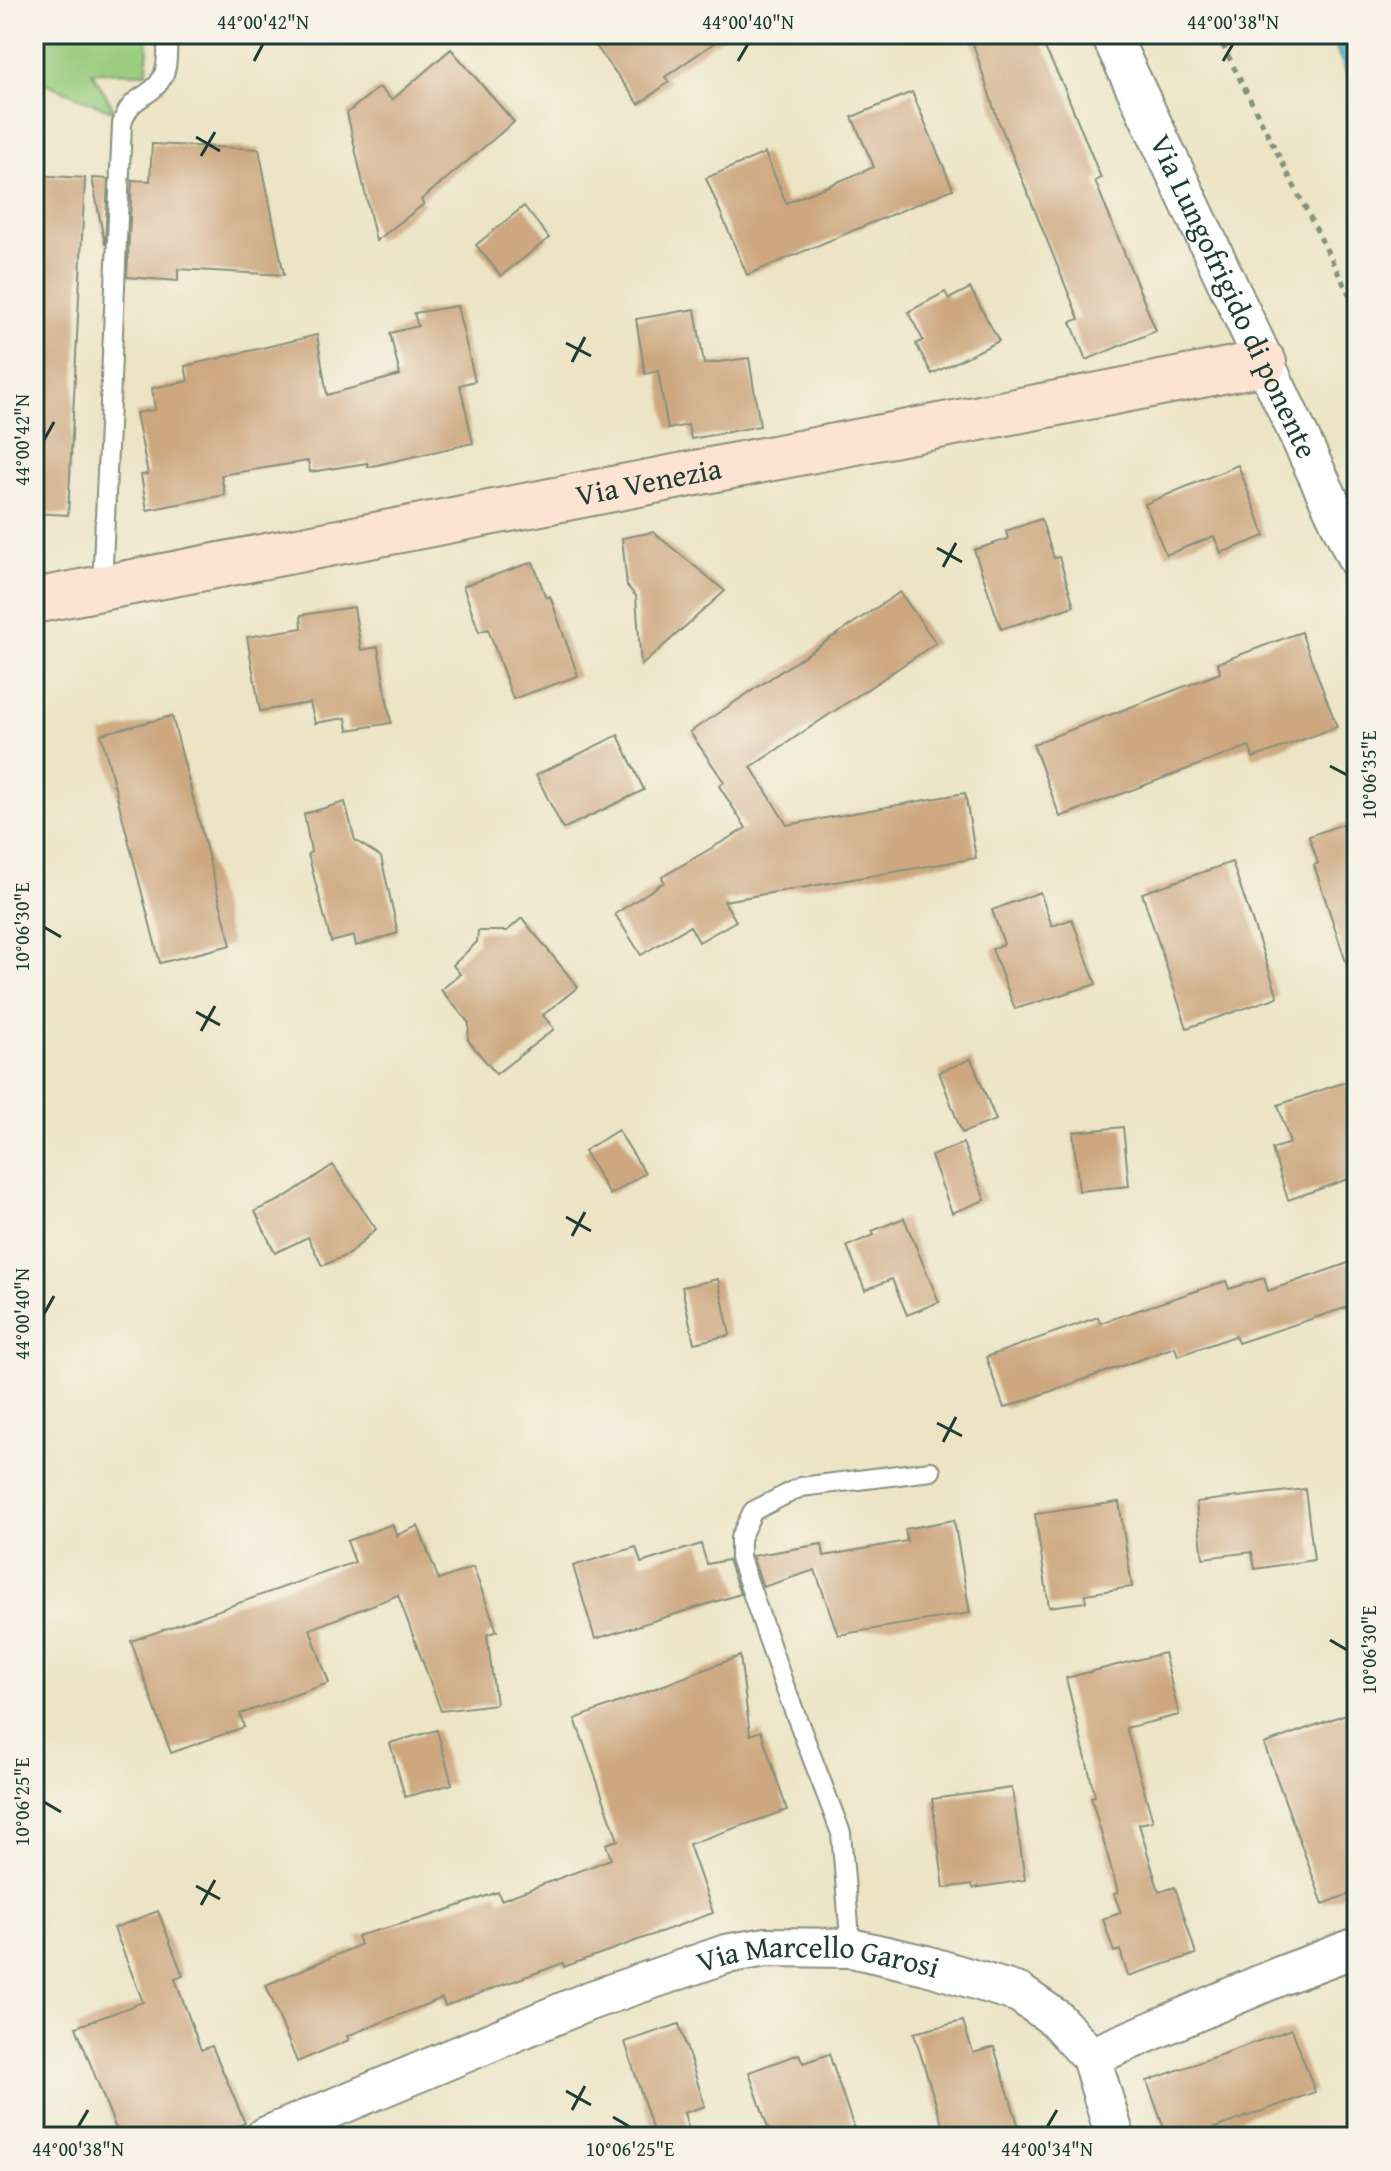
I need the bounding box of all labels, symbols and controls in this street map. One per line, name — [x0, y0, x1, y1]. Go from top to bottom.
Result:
text: 44°00'42"N — [217, 7, 309, 36]
text: 44°00'40"N — [702, 7, 794, 36]
text: 44°00'38"N — [1187, 7, 1279, 36]
street label: Via Lungofrigido di ponente — [1139, 127, 1330, 465]
text: 44°00'42"N — [7, 394, 36, 486]
street label: Via Venezia — [572, 445, 725, 517]
text: 10°06'35"E — [1354, 731, 1383, 819]
text: 10°06'30"E — [7, 883, 36, 971]
text: 44°00'40"N — [7, 1268, 36, 1360]
text: 10°06'30"E — [1354, 1606, 1383, 1694]
text: 10°06'25"E — [7, 1758, 36, 1846]
street label: Via Marcello Garosi — [690, 1924, 945, 1989]
text: 44°00'38"N — [32, 2134, 124, 2163]
text: 10°06'25"E — [586, 2134, 674, 2163]
text: 44°00'34"N — [1001, 2134, 1093, 2163]

